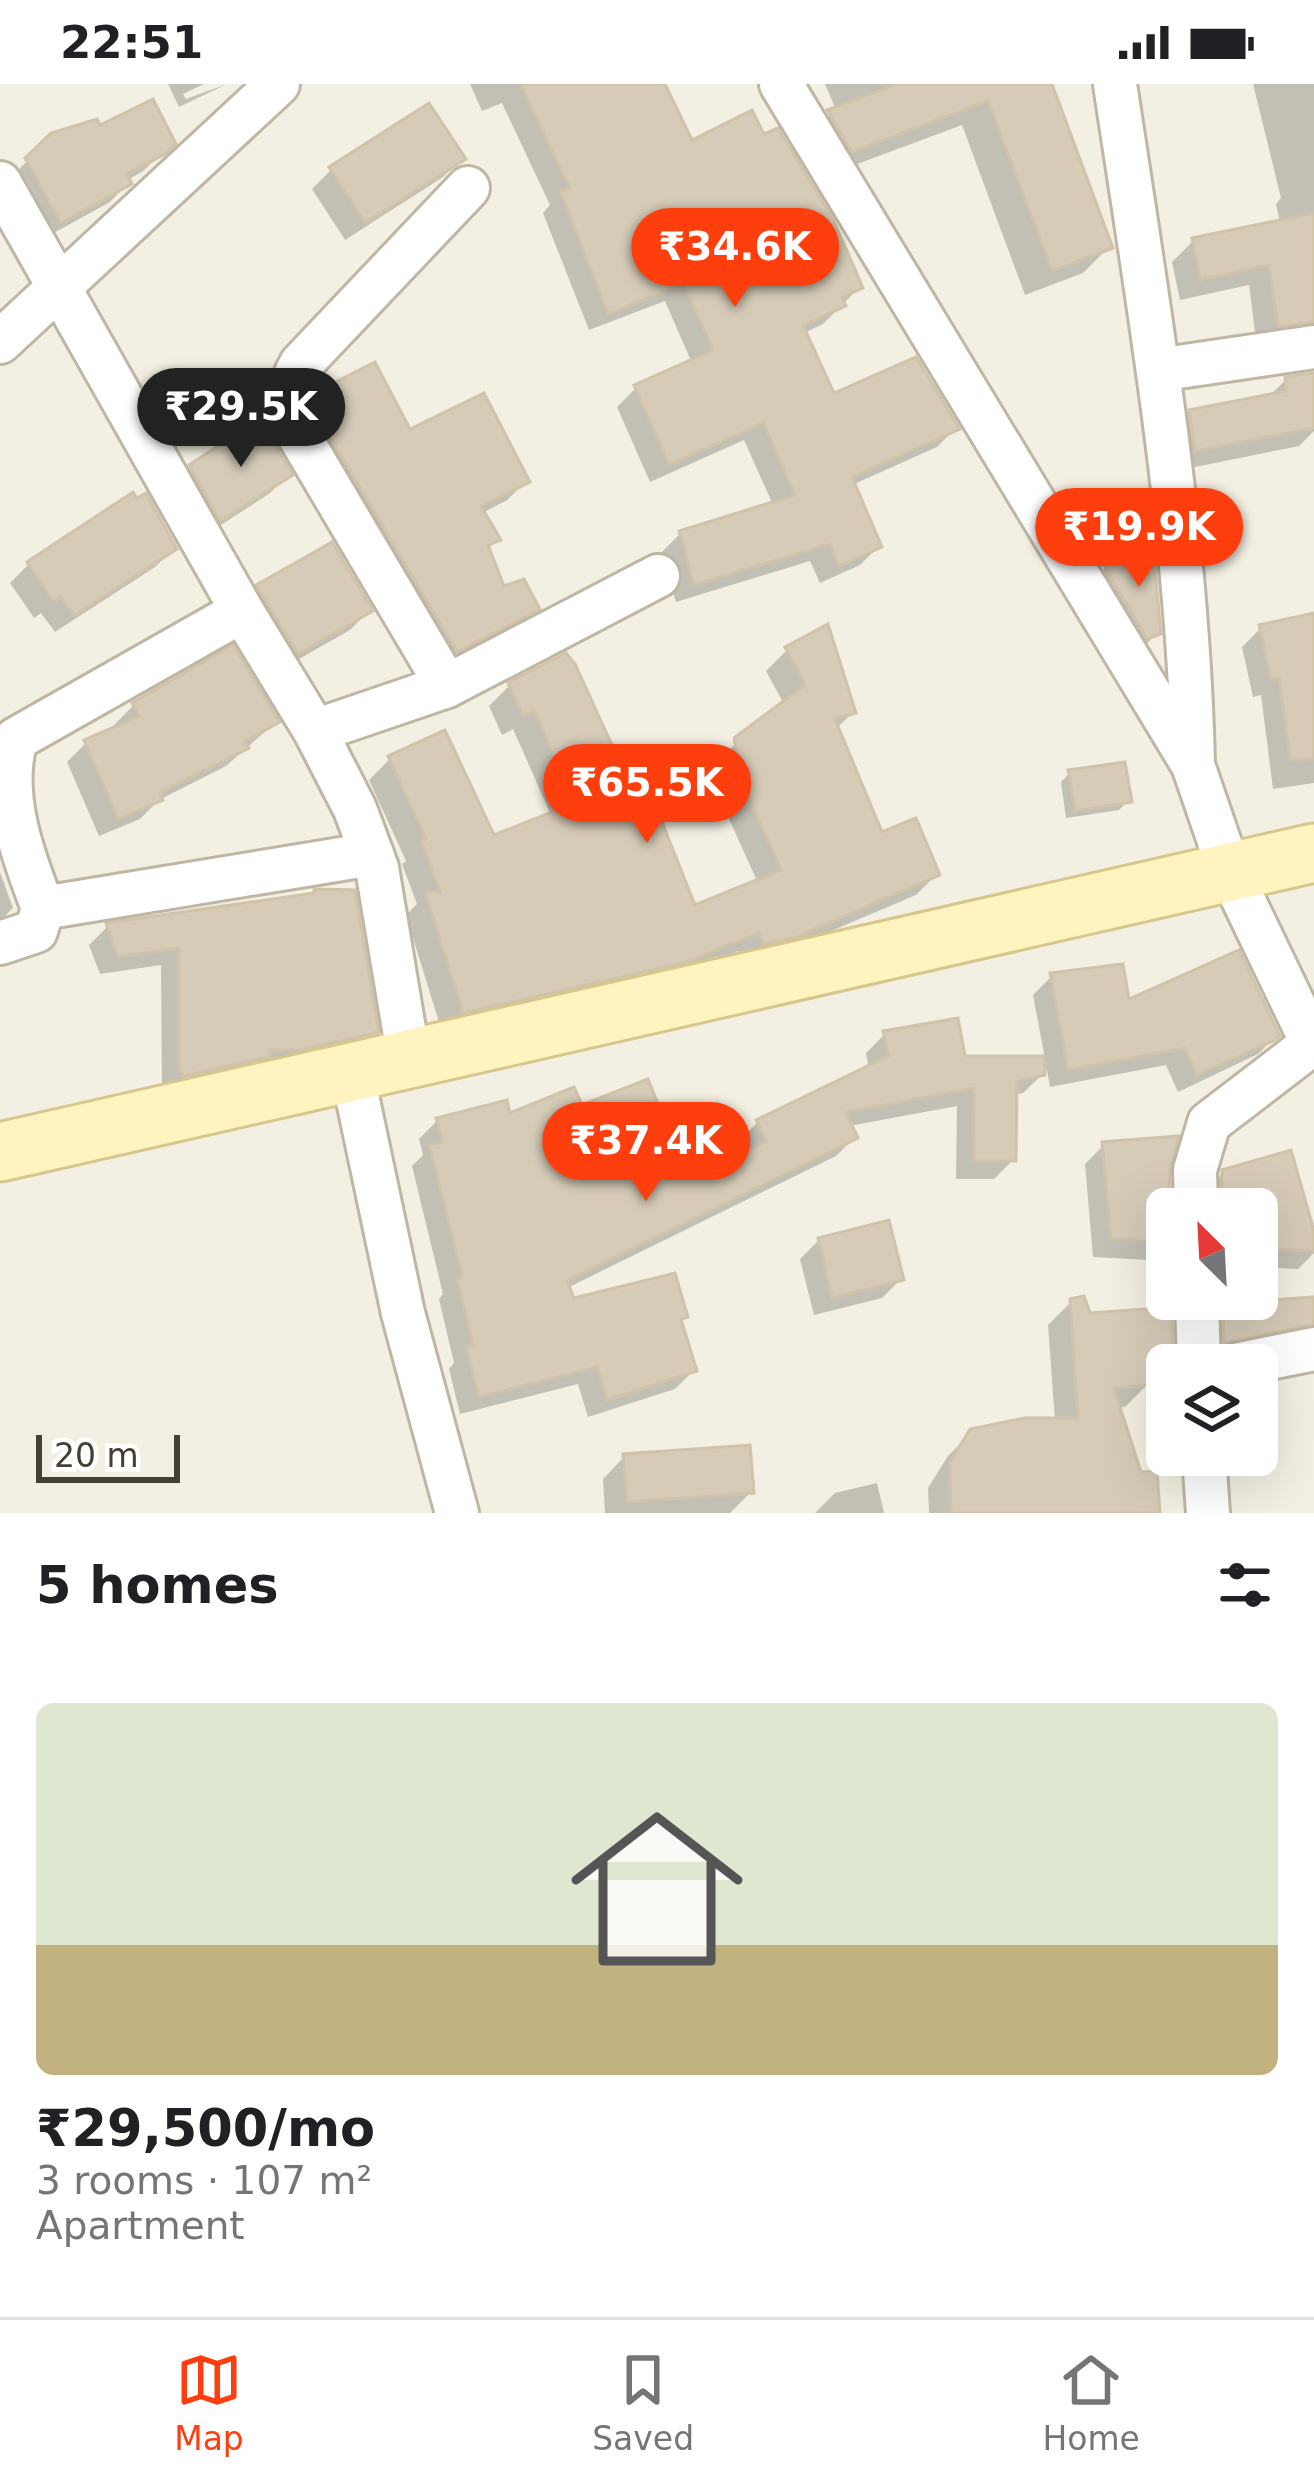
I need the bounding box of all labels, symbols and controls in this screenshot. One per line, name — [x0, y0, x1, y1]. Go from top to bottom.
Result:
text: 22:51 — [60, 16, 203, 69]
pin: ₹34.6K — [637, 208, 833, 310]
text: ₹34.6K — [658, 224, 812, 269]
pin: ₹29.5K — [143, 368, 339, 470]
text: ₹29.5K — [164, 384, 318, 429]
pin: ₹19.9K — [1041, 488, 1237, 590]
text: ₹19.9K — [1062, 504, 1216, 549]
pin: ₹65.5K — [549, 744, 745, 846]
text: ₹65.5K — [570, 760, 724, 805]
pin: ₹37.4K — [548, 1102, 744, 1204]
text: ₹37.4K — [569, 1118, 723, 1163]
north arrow — [1146, 1188, 1278, 1320]
map controls — [1146, 1188, 1278, 1476]
button: layers — [1146, 1344, 1278, 1476]
scale bar — [36, 1429, 180, 1482]
text: 20 m — [54, 1436, 139, 1475]
icon: filters — [1212, 1552, 1278, 1618]
text: 5 homes — [36, 1556, 279, 1615]
icon: home — [549, 1781, 765, 1997]
text: ₹29,500/mo — [36, 2099, 375, 2158]
text: 3 rooms · 107 m² — [36, 2158, 372, 2203]
text: Apartment — [36, 2203, 245, 2248]
tab: Map — [174, 2347, 244, 2458]
tab: Saved — [592, 2347, 694, 2458]
tab: Home — [1042, 2347, 1140, 2458]

